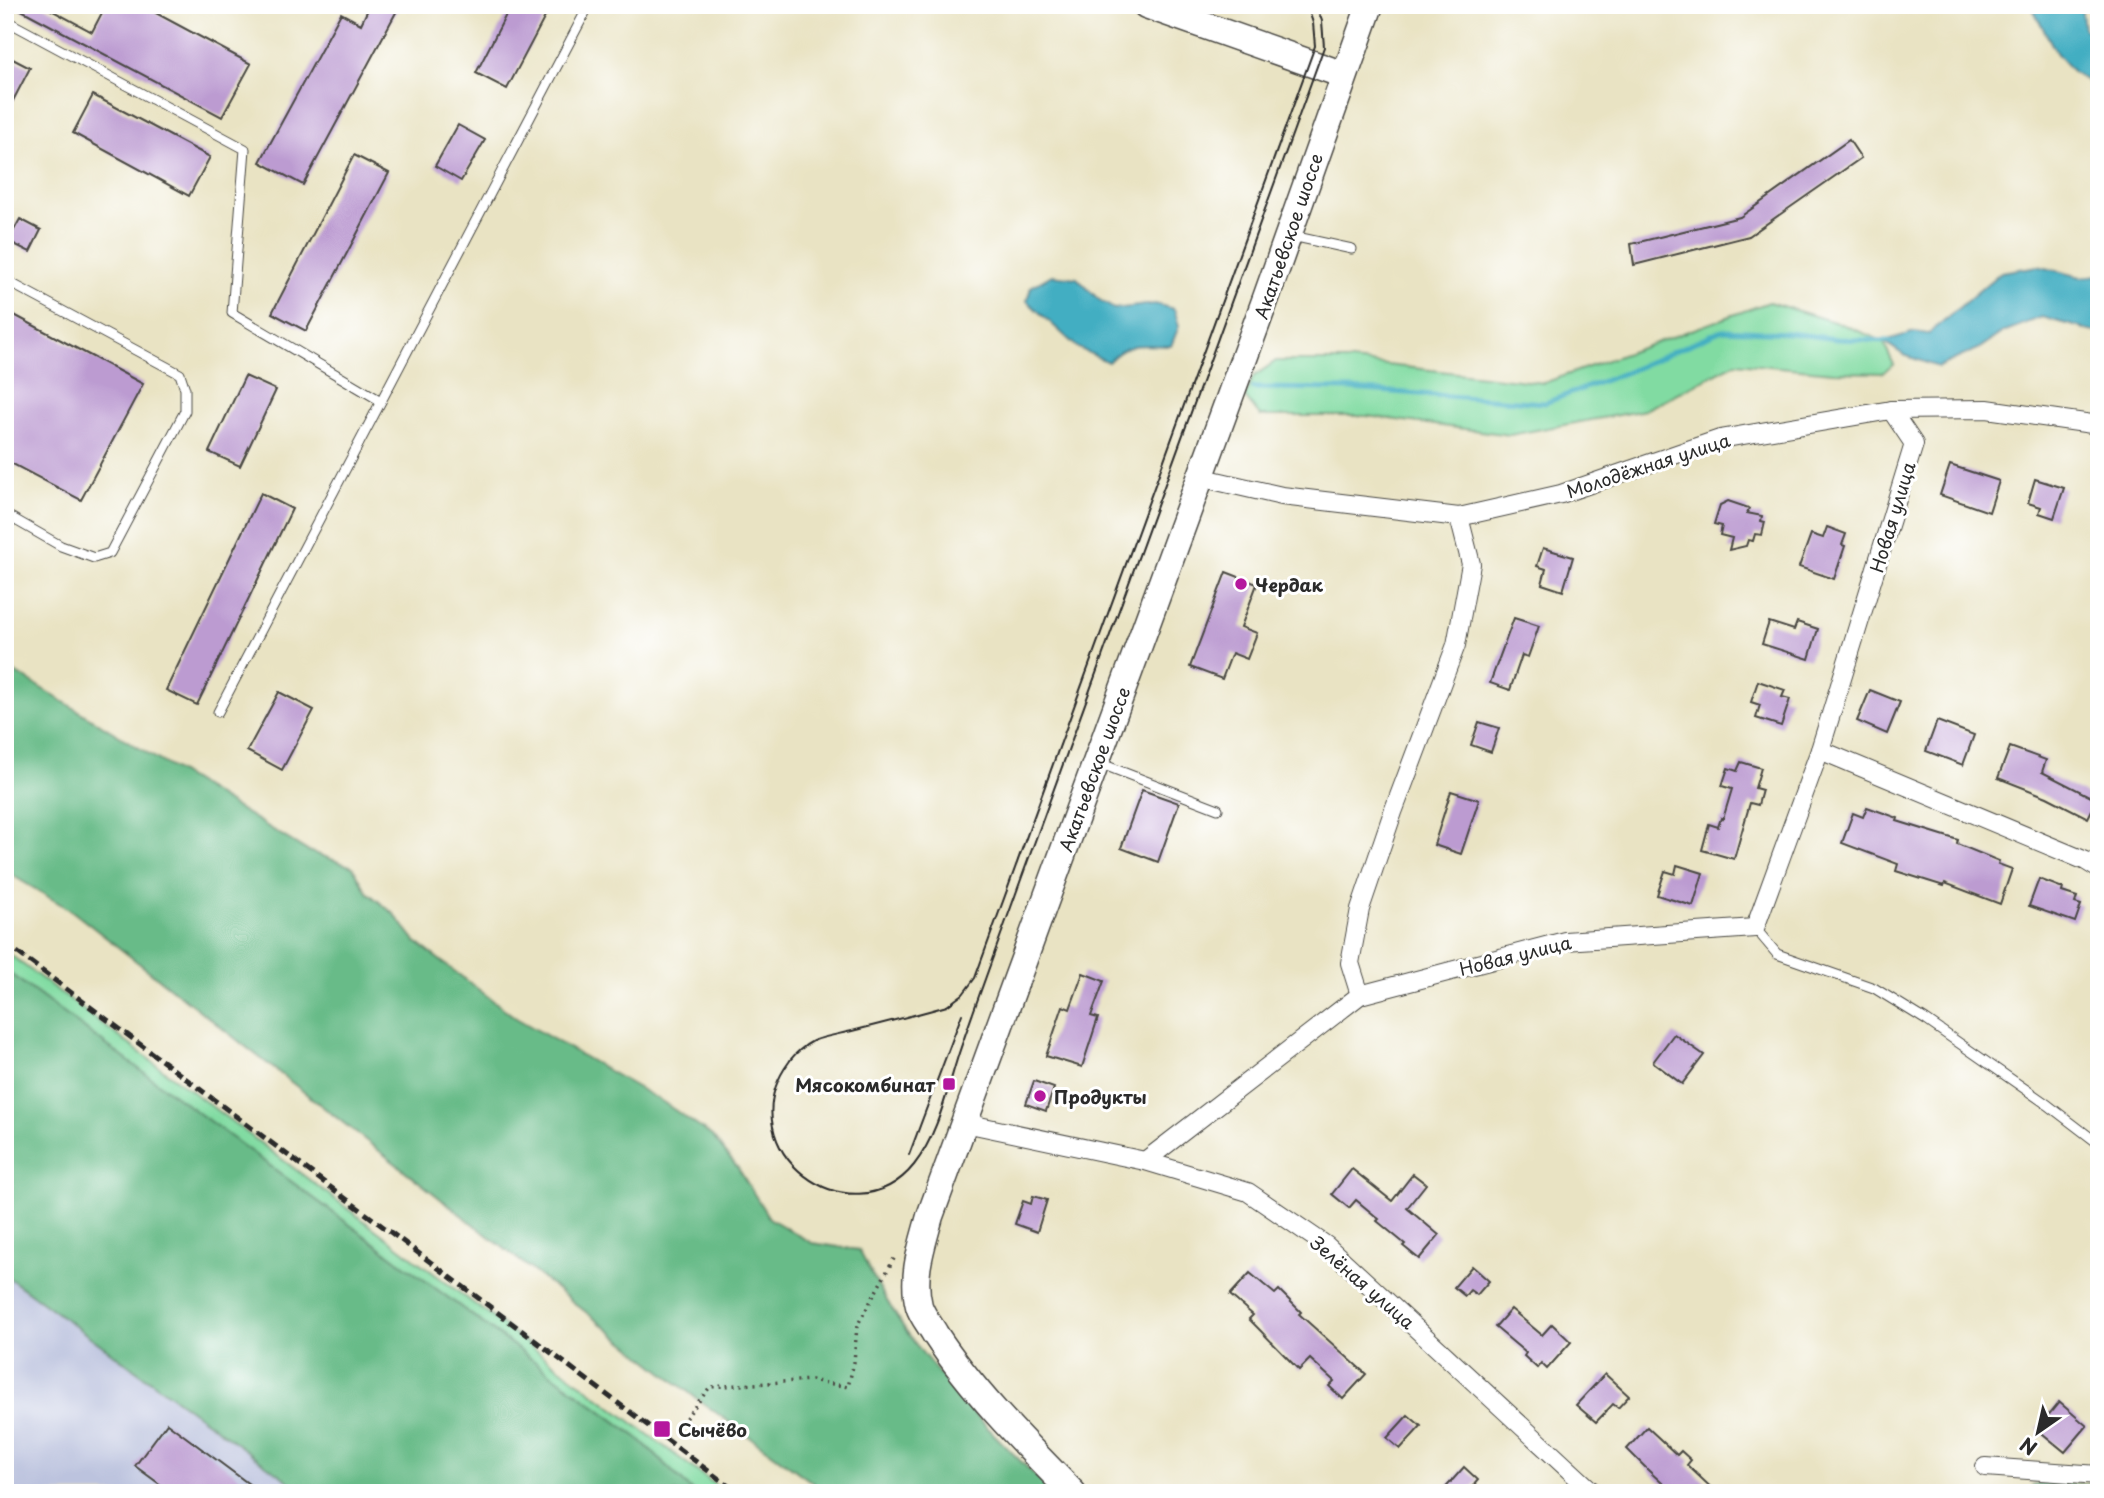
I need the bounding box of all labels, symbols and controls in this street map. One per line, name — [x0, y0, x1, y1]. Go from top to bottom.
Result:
street label: Акатьевское шоссе — [1247, 149, 1329, 323]
street label: Молодёжная улица — [1563, 426, 1734, 504]
street label: Новая улица — [1862, 458, 1922, 576]
place label: Чердак — [1255, 571, 1323, 598]
marker: Чердак — [1233, 576, 1249, 592]
street label: Акатьевское шоссе — [1052, 683, 1136, 855]
street label: Новая улица — [1456, 928, 1575, 982]
place label: Мясокомбинат — [795, 1071, 936, 1098]
marker: Мясокомбинат — [941, 1076, 957, 1092]
place label: Продукты — [1054, 1083, 1147, 1110]
marker: Продукты — [1032, 1088, 1048, 1104]
street label: Зелёная улица — [1305, 1229, 1422, 1335]
north arrow — [2002, 1396, 2072, 1466]
place label: Сычёво — [678, 1416, 747, 1443]
marker: Сычёво — [652, 1419, 672, 1439]
text: N — [2014, 1431, 2042, 1463]

